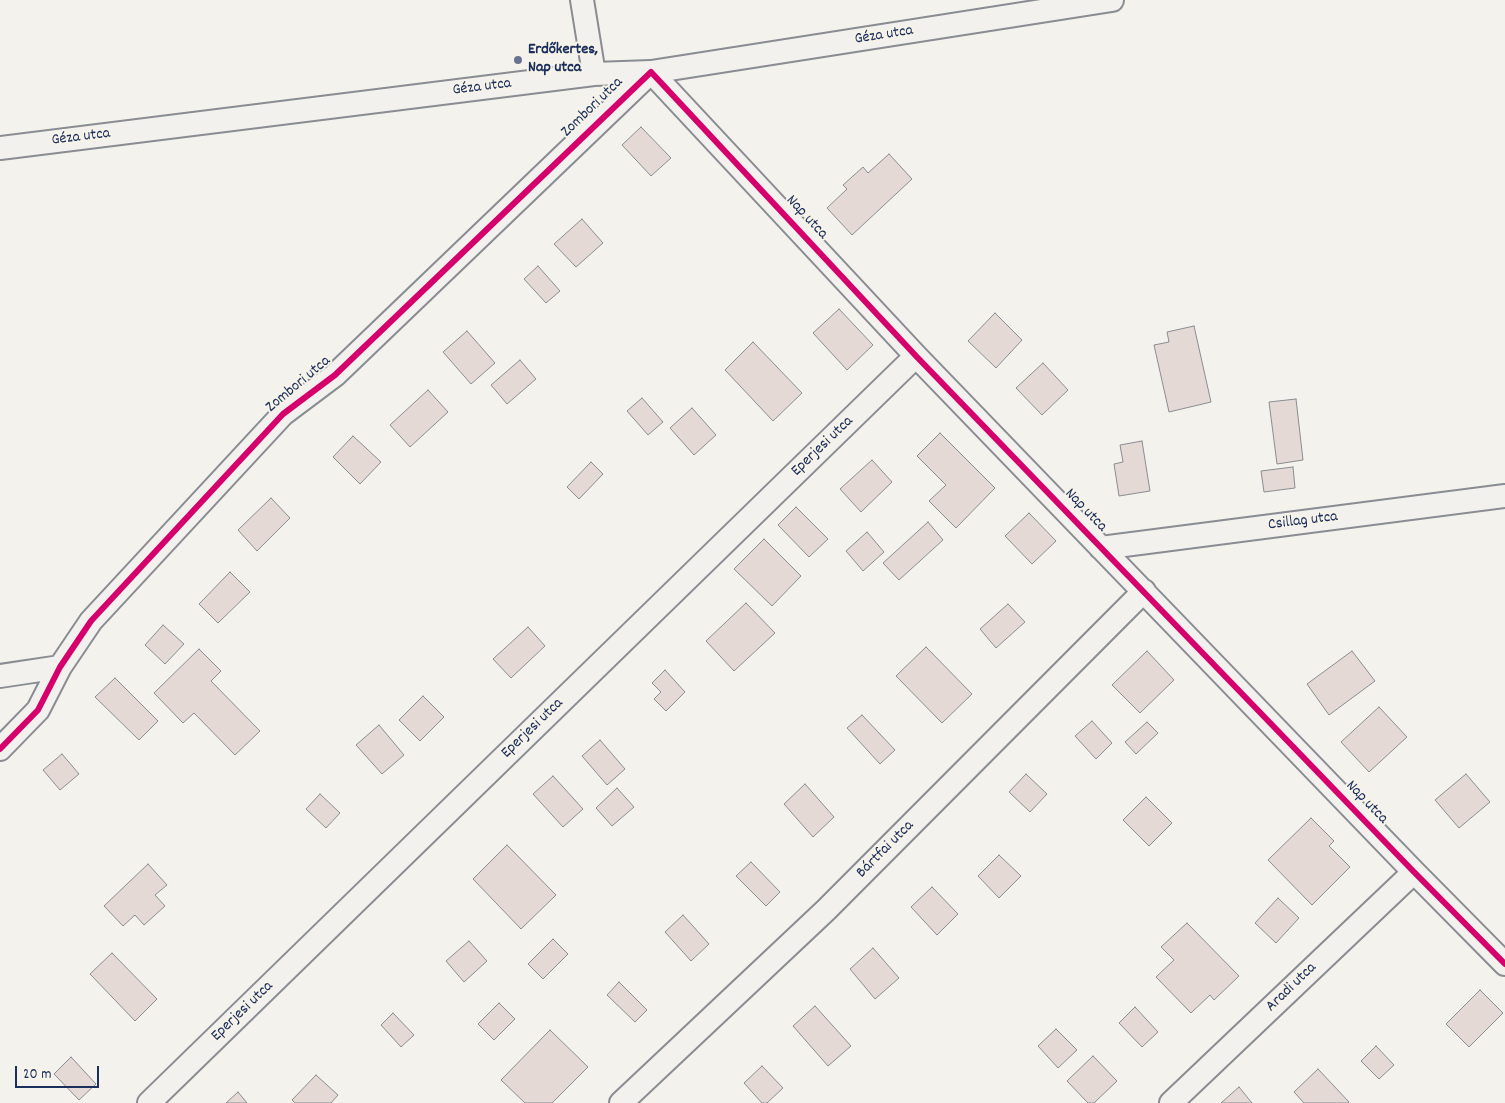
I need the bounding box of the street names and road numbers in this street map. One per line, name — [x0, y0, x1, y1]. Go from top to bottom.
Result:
street label: Géza utca — [853, 22, 915, 50]
street label: Zombori utca — [558, 74, 628, 142]
street label: Géza utca — [452, 75, 512, 101]
street label: Géza utca — [51, 125, 111, 151]
street label: Nap utca — [781, 192, 831, 244]
street label: Zombori utca — [263, 352, 335, 418]
street label: Eperjesi utca — [788, 413, 858, 481]
street label: Nap utca — [1060, 485, 1110, 537]
street label: Csillag utca — [1267, 508, 1339, 536]
street label: Eperjesi utca — [498, 695, 568, 763]
street label: Nap utca — [1341, 777, 1391, 829]
street label: Bártfai utca — [853, 817, 919, 883]
street label: Aradi utca — [1263, 959, 1321, 1017]
street label: Eperjesi utca — [208, 978, 278, 1046]

